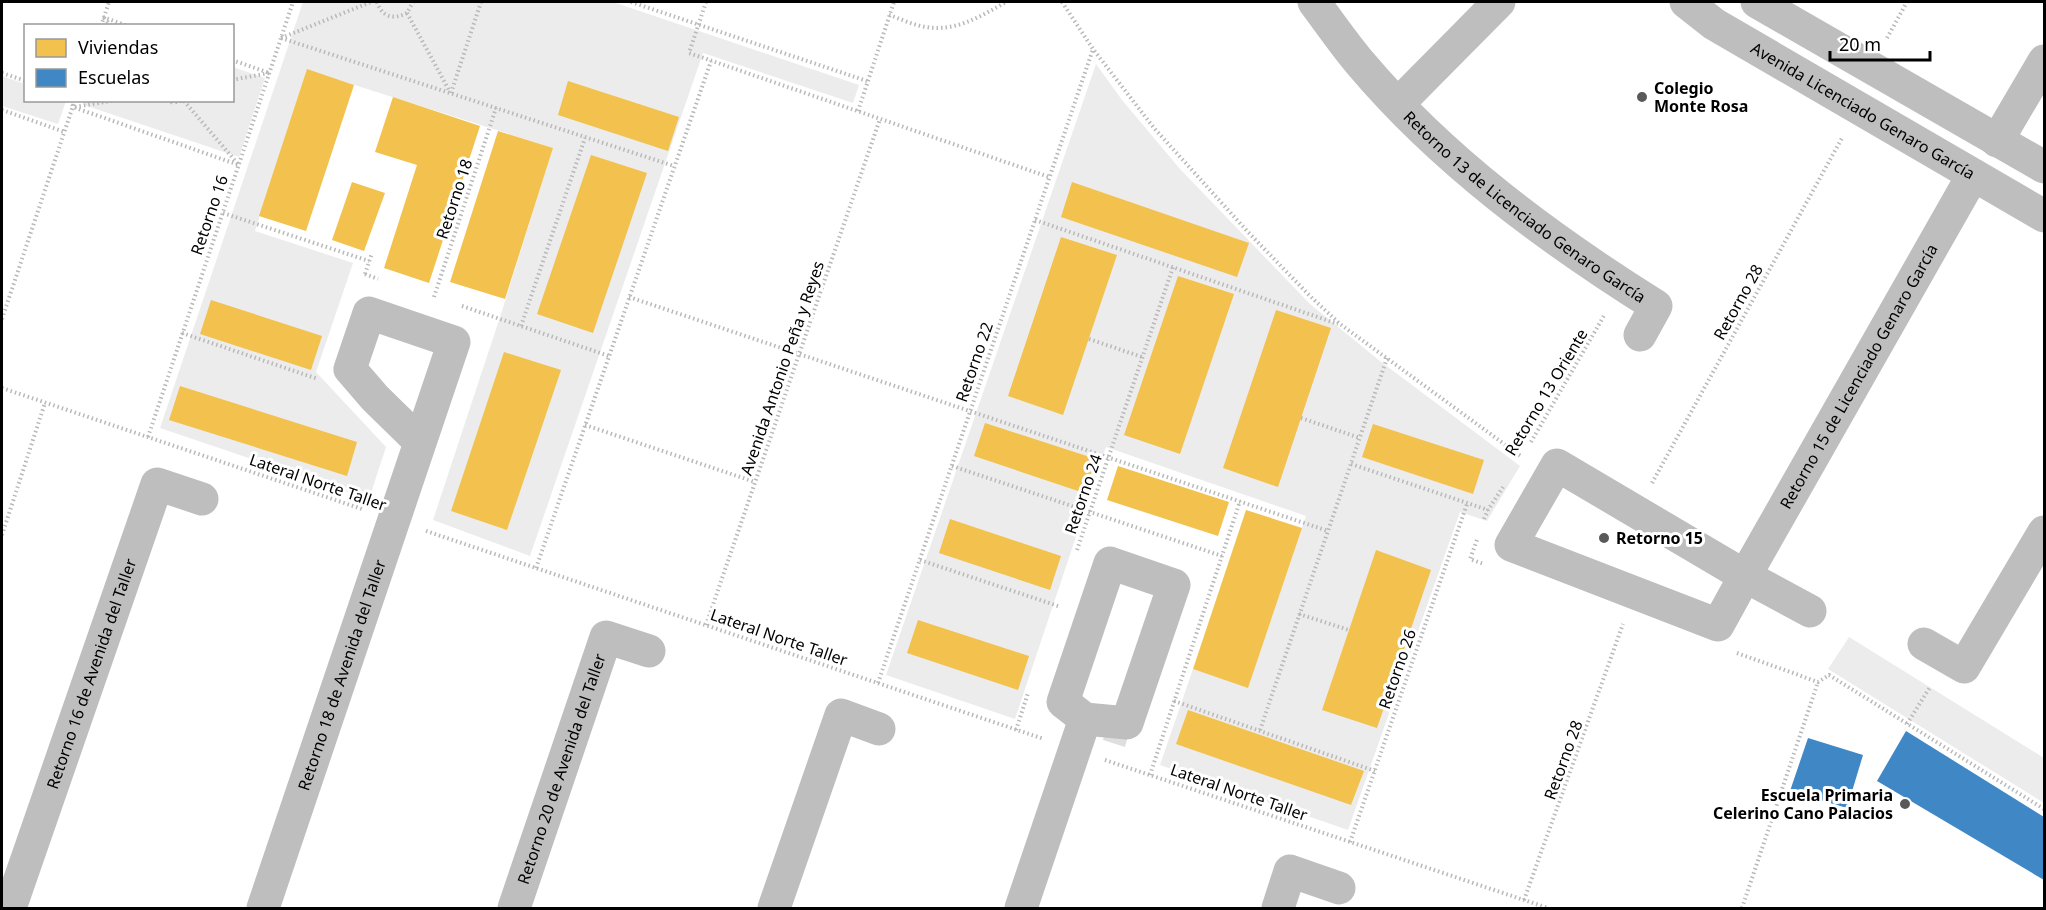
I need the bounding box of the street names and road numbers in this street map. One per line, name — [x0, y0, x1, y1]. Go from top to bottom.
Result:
street label: Avenida Licenciado Genaro García — [1747, 37, 1979, 184]
street label: Retorno 13 de Licenciado Genaro García — [1399, 106, 1650, 308]
street label: Retorno 18 — [431, 156, 477, 242]
street label: Retorno 16 — [185, 172, 233, 258]
street label: Retorno 15 de Licenciado Genaro García — [1774, 240, 1943, 513]
street label: Avenida Antonio Peña y Reyes — [735, 258, 829, 478]
street label: Retorno 28 — [1708, 260, 1768, 344]
street label: Retorno 22 — [950, 319, 998, 405]
street label: Retorno 13 Oriente — [1499, 325, 1593, 459]
street label: Lateral Norte Taller — [247, 448, 390, 516]
street label: Retorno 24 — [1059, 451, 1107, 537]
street label: Retorno 16 de Avenida del Taller — [41, 555, 141, 792]
street label: Retorno 18 de Avenida del Taller — [292, 556, 391, 793]
street label: Lateral Norte Taller — [708, 603, 851, 671]
street label: Retorno 26 — [1373, 626, 1421, 712]
street label: Retorno 20 de Avenida del Taller — [512, 650, 611, 887]
street label: Retorno 28 — [1538, 717, 1588, 803]
street label: Lateral Norte Taller — [1168, 758, 1311, 826]

